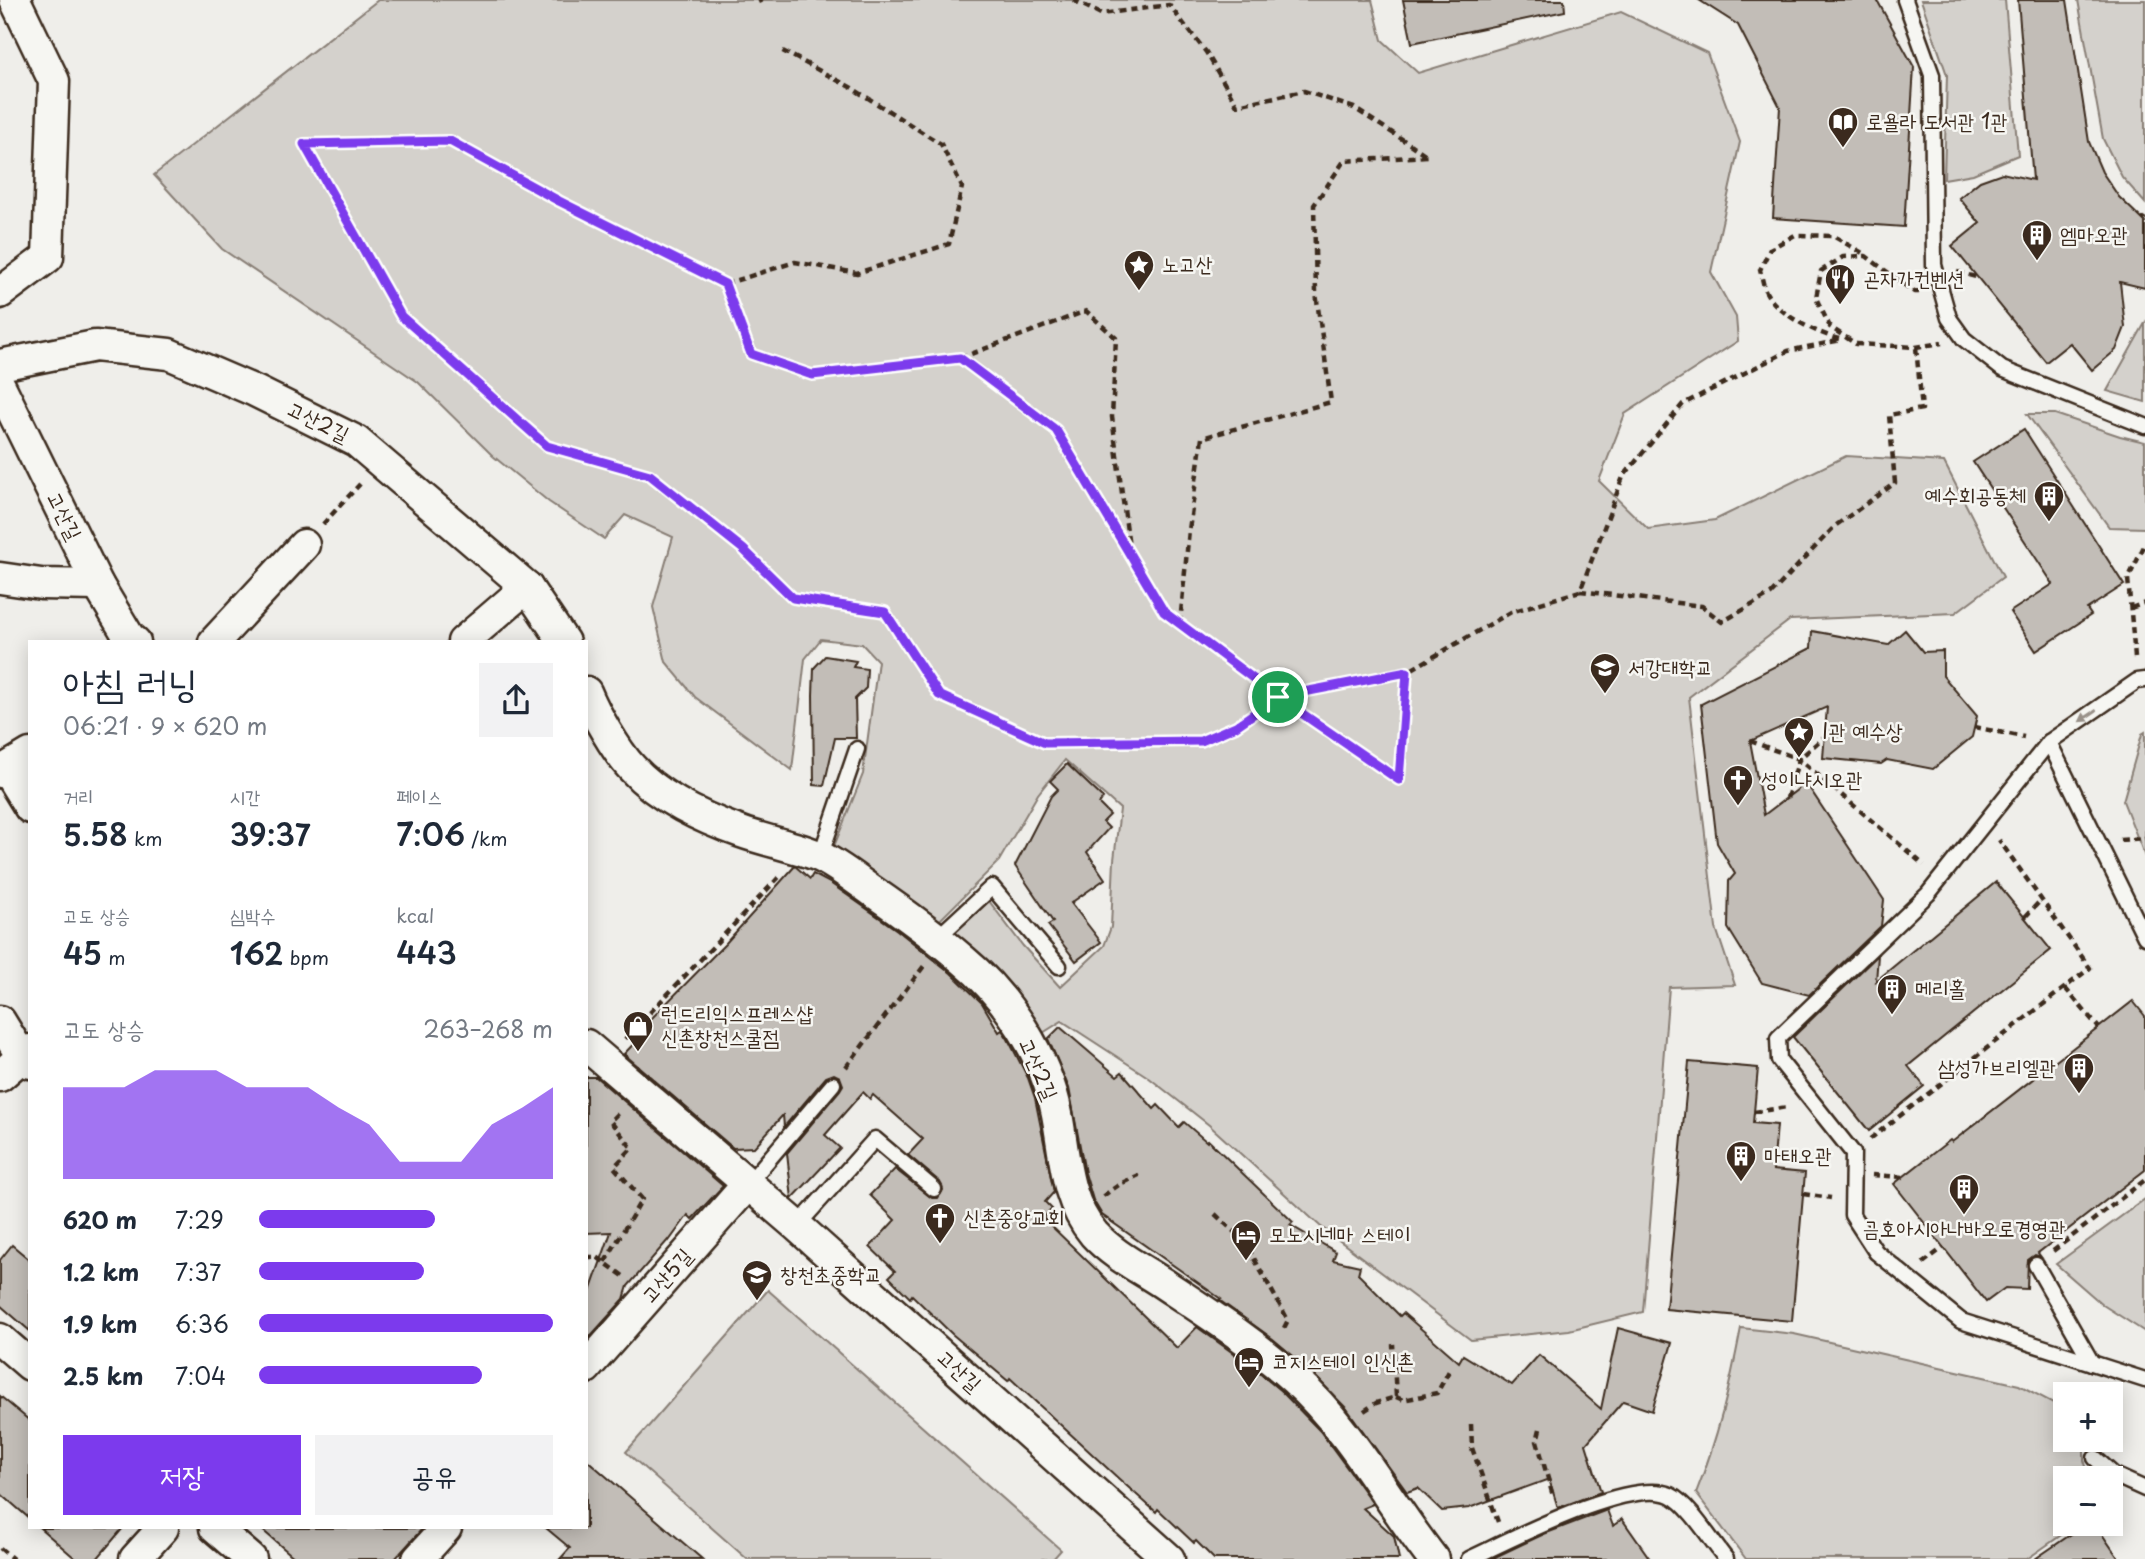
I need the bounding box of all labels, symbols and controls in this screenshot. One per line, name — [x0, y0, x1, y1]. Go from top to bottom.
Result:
place label: 로욜라 도서관 1관 — [1866, 104, 2007, 136]
library icon: 로욜라 도서관 1관 — [1826, 105, 1860, 149]
place label: 엠마오관 — [2060, 217, 2128, 249]
building icon: 엠마오관 — [2020, 218, 2054, 262]
place label: 노고산 — [1162, 247, 1213, 279]
place icon: 노고산 — [1122, 248, 1156, 292]
place label: 곤자가컨벤션 — [1863, 261, 1964, 293]
restaurant icon: 곤자가컨벤션 — [1823, 262, 1857, 306]
street label: 고산2길 — [282, 391, 355, 449]
place label: 예수회공동체 — [1925, 478, 2026, 510]
building icon: 예수회공동체 — [2032, 479, 2066, 523]
street label: 고산길 — [40, 485, 92, 545]
place label: 서강대학교 — [1628, 650, 1713, 682]
school or university icon: 서강대학교 — [1588, 651, 1622, 695]
text: 아침 러닝 — [63, 653, 198, 710]
button: share — [479, 663, 553, 737]
pin — [1248, 667, 1308, 727]
icon: arrive — [1259, 678, 1297, 716]
text: 06:21 · 9 × 620 m — [63, 708, 267, 743]
one-way arrow — [2078, 709, 2097, 722]
place label: I관 예수상 — [1822, 714, 1903, 746]
place icon: I관 예수상 — [1782, 715, 1816, 759]
place label: 성이냐시오관 — [1761, 762, 1862, 794]
church icon: 성이냐시오관 — [1721, 763, 1755, 807]
text: 거리 — [63, 782, 94, 810]
text: 시간 — [230, 782, 260, 810]
text: 페이스 — [396, 782, 442, 810]
text: 5.58 — [63, 811, 128, 856]
text: 39:37 — [230, 811, 310, 856]
text: 7:06 — [396, 811, 465, 856]
text: km — [128, 824, 163, 852]
text: /km — [465, 824, 508, 852]
text: 고도 상승 — [63, 901, 130, 929]
text: 심박수 — [230, 901, 276, 929]
text: kcal — [396, 901, 434, 929]
text: 443 — [396, 929, 457, 974]
text: 45 — [63, 930, 102, 975]
text: 162 — [230, 930, 284, 975]
text: m — [102, 943, 126, 971]
text: bpm — [284, 943, 329, 971]
place label: 메리홀 — [1915, 971, 1966, 1003]
building icon: 메리홀 — [1875, 972, 1909, 1016]
place label: 런드리익스프레스샵 신촌창천스쿨점 — [661, 996, 813, 1052]
shop icon: 런드리익스프레스샵 신촌창천스쿨점 — [621, 1009, 655, 1053]
text: 고도 상승 — [63, 1011, 145, 1046]
text: 263–268 m — [423, 1011, 553, 1046]
street label: 고산2길 — [1012, 1032, 1068, 1105]
place label: 삼성가브리엘관 — [1938, 1050, 2056, 1082]
building icon: 삼성가브리엘관 — [2062, 1051, 2096, 1095]
place label: 마태오관 — [1764, 1138, 1832, 1170]
building icon: 마태오관 — [1724, 1139, 1758, 1183]
building icon: 금호아시아나바오로경영관 — [1947, 1172, 1981, 1216]
place label: 신촌중앙교회 — [963, 1200, 1064, 1232]
church icon: 신촌중앙교회 — [923, 1201, 957, 1245]
text: 620 m — [63, 1202, 137, 1237]
text: 7:29 — [175, 1202, 224, 1237]
place label: 금호아시아나바오로경영관 — [1863, 1211, 2065, 1243]
place label: 모노시네마 스테이 — [1269, 1217, 1411, 1249]
hotel icon: 모노시네마 스테이 — [1229, 1218, 1263, 1262]
street label: 고산5길 — [632, 1240, 699, 1309]
text: 1.2 km — [63, 1254, 139, 1289]
text: 7:37 — [175, 1254, 221, 1289]
place label: 창천초중학교 — [780, 1257, 881, 1289]
school or university icon: 창천초중학교 — [740, 1258, 774, 1302]
text: 1.9 km — [63, 1306, 137, 1341]
text: 6:36 — [175, 1306, 229, 1341]
street label: 고산길 — [931, 1341, 990, 1398]
place label: 코지스테이 인신촌 — [1272, 1344, 1414, 1376]
hotel icon: 코지스테이 인신촌 — [1232, 1345, 1266, 1389]
text: 2.5 km — [63, 1358, 143, 1393]
text: 7:04 — [175, 1358, 226, 1393]
map controls — [2053, 1382, 2123, 1536]
button: + — [2053, 1382, 2123, 1452]
button: 저장 — [63, 1435, 301, 1515]
button: 공유 — [315, 1435, 553, 1515]
button: − — [2053, 1466, 2123, 1536]

